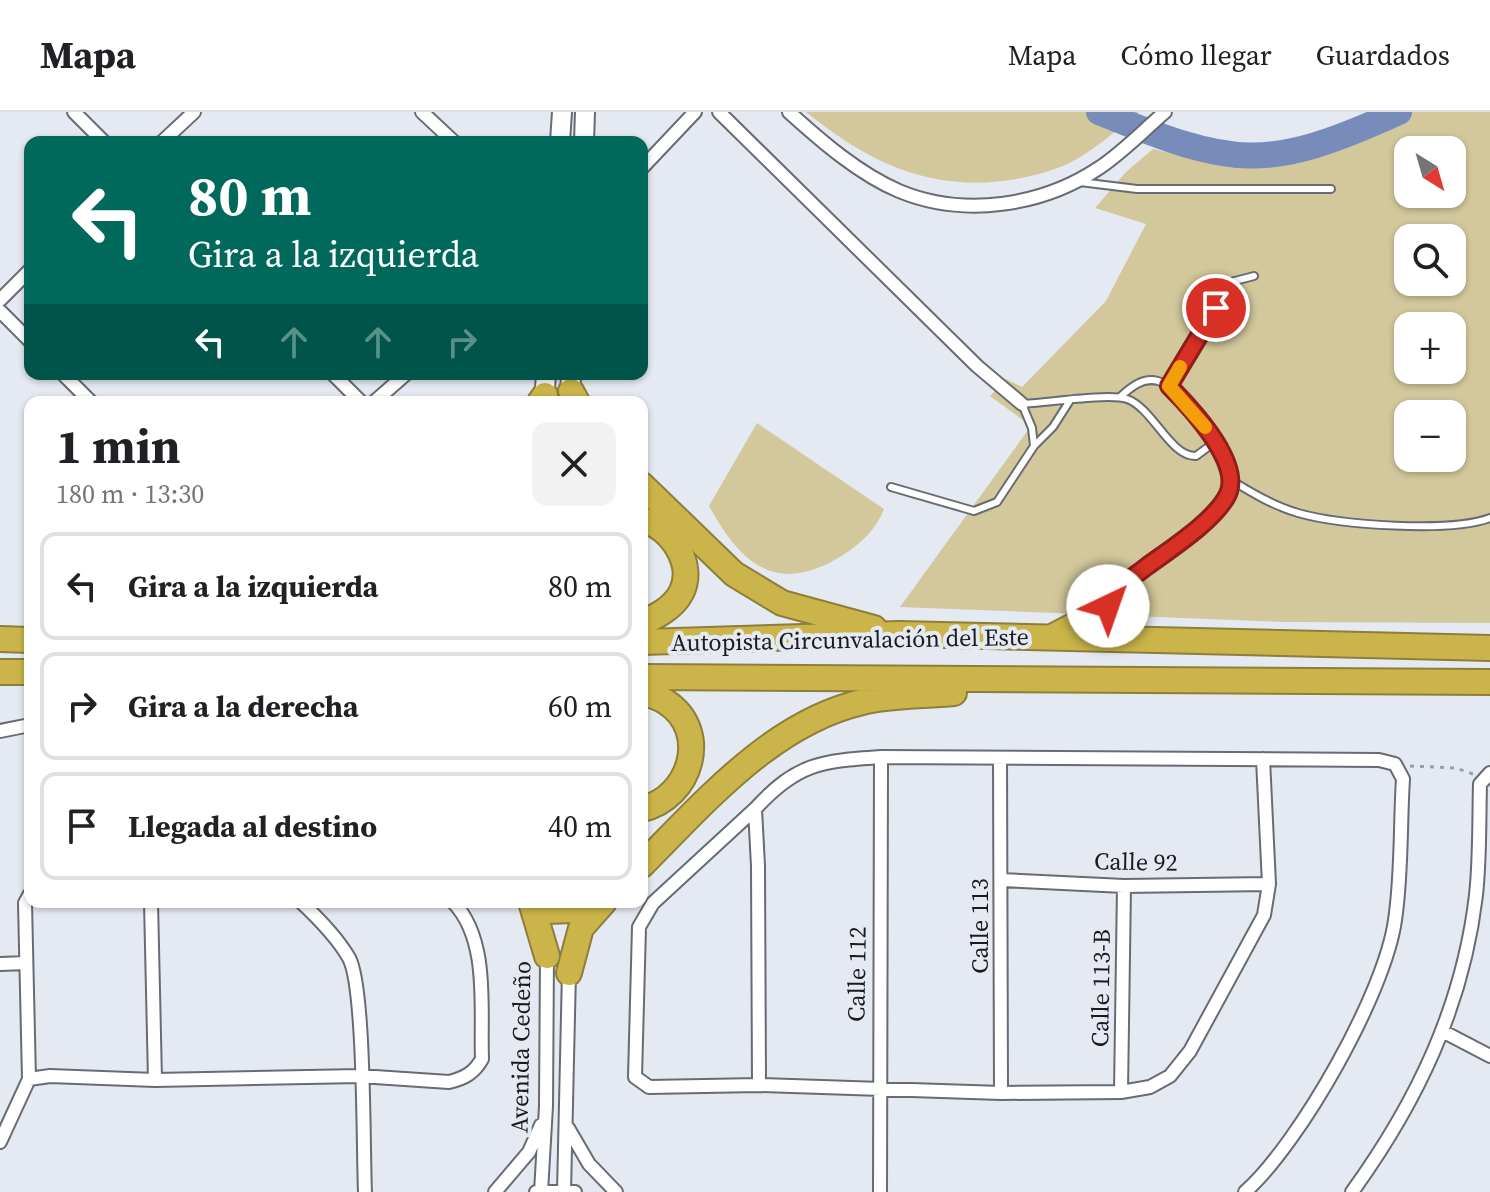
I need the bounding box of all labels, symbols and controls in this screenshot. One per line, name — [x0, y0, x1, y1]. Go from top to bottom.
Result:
text: Mapa — [40, 29, 136, 81]
text: Mapa — [1008, 36, 1077, 74]
text: Cómo llegar — [1121, 36, 1272, 74]
text: Guardados — [1316, 36, 1450, 74]
north arrow — [1394, 136, 1466, 208]
map controls — [1394, 136, 1466, 472]
text: 80 m — [188, 157, 311, 234]
icon: left — [56, 168, 160, 272]
button: search — [1394, 224, 1466, 296]
text: Gira a la izquierda — [188, 230, 479, 279]
pin — [1182, 274, 1250, 342]
icon: arrive — [1194, 286, 1238, 330]
button: + — [1394, 312, 1466, 384]
icon: left — [188, 320, 232, 364]
icon: ahead — [272, 320, 316, 364]
icon: ahead — [356, 320, 400, 364]
icon: right — [440, 320, 484, 364]
button: − — [1394, 400, 1466, 472]
text: 1 min — [56, 413, 181, 479]
button: close — [532, 422, 616, 506]
text: 180 m · 13:30 — [56, 476, 204, 512]
icon: left — [60, 564, 104, 608]
position arrow — [1066, 564, 1150, 648]
text: Gira a la izquierda — [128, 566, 378, 607]
text: 80 m — [548, 566, 612, 607]
street label: Autopista Circunvalación del Este — [671, 620, 1029, 659]
icon: right — [60, 684, 104, 728]
text: Gira a la derecha — [128, 686, 359, 727]
text: 60 m — [548, 686, 612, 727]
icon: arrive — [60, 804, 104, 848]
text: Llegada al destino — [128, 806, 377, 847]
text: 40 m — [548, 806, 612, 847]
street label: Calle 92 — [1094, 844, 1178, 879]
street label: Calle 113 — [963, 878, 996, 974]
street label: Calle 112 — [839, 926, 874, 1022]
street label: Calle 113-B — [1083, 929, 1118, 1047]
street label: Avenida Cedeño — [502, 961, 539, 1133]

